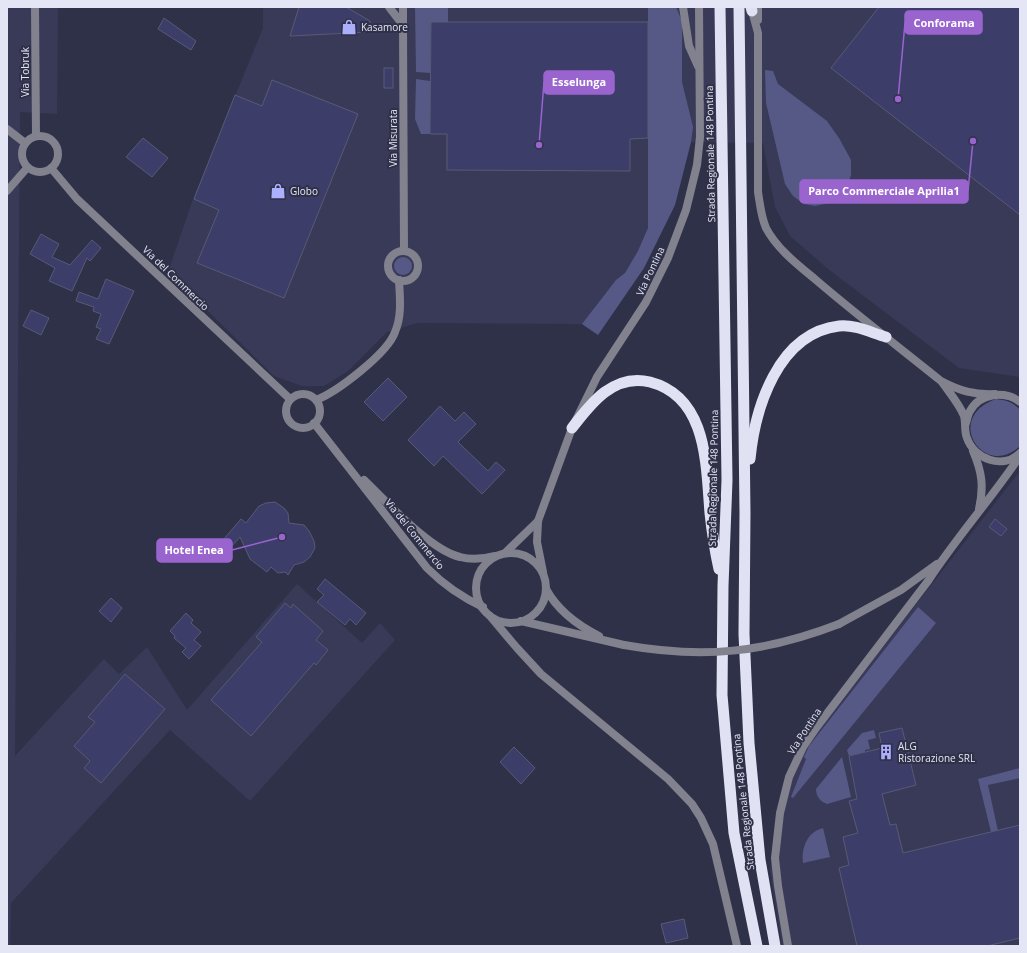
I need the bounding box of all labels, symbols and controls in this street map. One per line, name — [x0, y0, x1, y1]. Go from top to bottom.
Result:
callout: Conforama — [905, 11, 982, 34]
text: Conforama — [913, 15, 975, 30]
shop icon: Kasamore — [340, 18, 358, 36]
place label: Kasamore — [361, 20, 408, 34]
street label: Via Tobruk — [18, 46, 32, 97]
callout: Esselunga — [544, 71, 614, 94]
text: Esselunga — [552, 74, 606, 89]
street label: Strada Regionale 148 Pontina — [702, 85, 718, 223]
street label: Via Misurata — [386, 109, 400, 167]
callout: Parco Commerciale Aprilia1 — [800, 180, 968, 203]
shop icon: Globo — [269, 182, 287, 200]
text: Parco Commerciale Aprilia1 — [808, 183, 960, 198]
place label: Globo — [290, 184, 318, 198]
street label: Via del Commercio — [140, 243, 212, 313]
street label: Via Pontina — [633, 244, 667, 298]
street label: Strada Regionale 148 Pontina — [705, 409, 721, 547]
street label: Via del Commercio — [382, 496, 448, 572]
callout: Hotel Enea — [157, 539, 232, 562]
text: Hotel Enea — [164, 542, 224, 557]
street label: Via Pontina — [784, 705, 824, 757]
street label: Strada Regionale 148 Pontina — [729, 733, 757, 871]
place label: ALG Ristorazione SRL — [898, 739, 975, 765]
building icon: ALG Ristorazione SRL — [877, 743, 895, 761]

